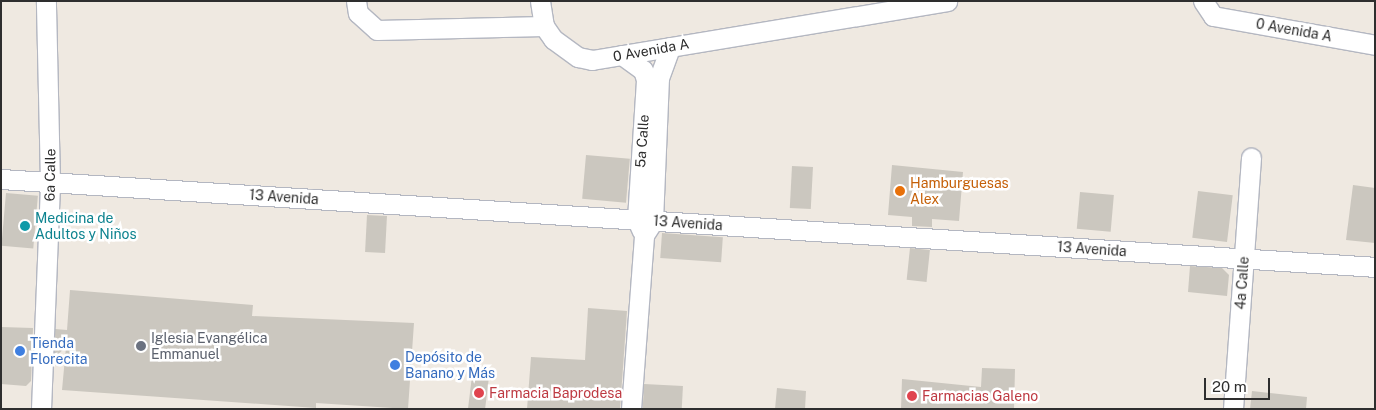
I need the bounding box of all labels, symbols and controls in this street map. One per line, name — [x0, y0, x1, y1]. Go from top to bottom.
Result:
street label: 0 Avenida A — [1255, 15, 1333, 45]
street label: 0 Avenida A — [612, 35, 690, 65]
street label: 5a Calle — [632, 114, 652, 168]
street label: 6a Calle — [41, 148, 59, 202]
place label: Hamburguesas Alex — [910, 175, 1009, 208]
marker: Hamburguesas Alex — [894, 185, 906, 197]
street label: 13 Avenida — [249, 186, 319, 208]
place label: Medicina de Adultos y Niños — [35, 210, 137, 242]
street label: 13 Avenida — [653, 212, 723, 234]
marker: Medicina de Adultos y Niños — [19, 220, 31, 232]
street label: 13 Avenida — [1057, 238, 1127, 260]
street label: 4a Calle — [1232, 256, 1252, 310]
place label: Iglesia Evangélica Emmanuel — [151, 330, 268, 362]
place label: Tienda Florecita — [30, 335, 88, 368]
marker: Iglesia Evangélica Emmanuel — [135, 340, 147, 352]
marker: Tienda Florecita — [14, 345, 26, 357]
place label: Depósito de Banano y Más — [405, 349, 495, 382]
marker: Depósito de Banano y Más — [389, 359, 401, 371]
scale bar — [1206, 368, 1272, 400]
text: 20 m — [1212, 378, 1247, 395]
place label: Farmacia Baprodesa — [489, 385, 622, 401]
marker: Farmacia Baprodesa — [473, 387, 485, 399]
place label: Farmacias Galeno — [922, 388, 1038, 404]
marker: Farmacias Galeno — [906, 390, 918, 402]

